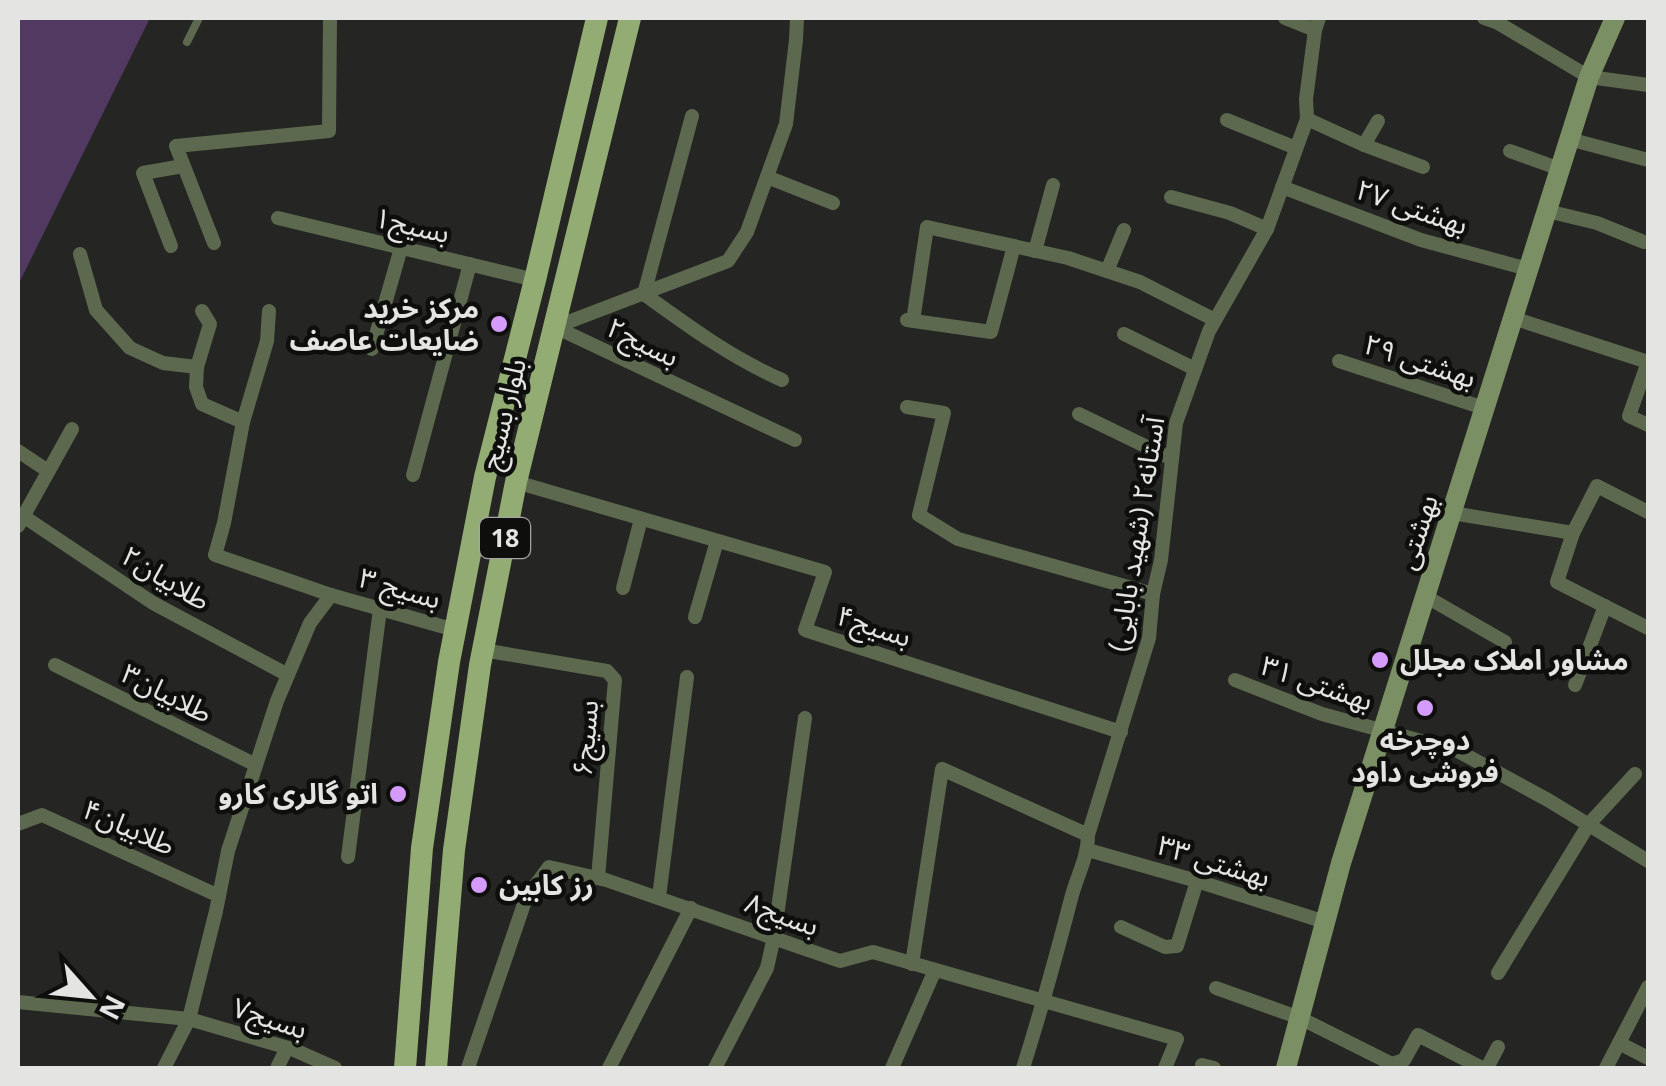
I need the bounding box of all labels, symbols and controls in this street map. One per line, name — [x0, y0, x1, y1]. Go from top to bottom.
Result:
street label: بهشتی ۲۷ — [1351, 169, 1473, 243]
street label: بسیج۱ — [370, 197, 454, 254]
place label: مرکز خرید ضایعات عاصف — [289, 288, 479, 358]
street label: بسیج۲ — [600, 307, 686, 378]
marker: مرکز خرید ضایعات عاصف — [488, 313, 510, 335]
street label: بهشتی ۲۹ — [1359, 324, 1481, 396]
street label: بلوار بسیج — [470, 354, 537, 474]
street label: آستانه۲ (شهید بابایی) — [1098, 412, 1173, 654]
street label: بهشتی — [1386, 489, 1446, 574]
road number: 18 — [480, 518, 530, 558]
street label: طلابیان۲ — [115, 536, 218, 618]
street label: بسیج ۳ — [354, 557, 446, 620]
street label: بسیج۴ — [831, 595, 916, 658]
place label: مشاور املاک مجلل — [1400, 640, 1629, 678]
street label: بهشتی ۳۱ — [1256, 645, 1378, 719]
marker: مشاور املاک مجلل — [1369, 649, 1391, 671]
street label: طلابیان۳ — [116, 653, 219, 731]
marker: دوچرخه فروشی داود — [1414, 697, 1436, 719]
street label: بسیج۶ — [562, 698, 609, 778]
place label: دوچرخه فروشی داود — [1351, 720, 1499, 790]
place label: اتو گالری کارو — [219, 774, 378, 812]
marker: اتو گالری کارو — [387, 783, 409, 805]
street label: طلابیان۴ — [77, 789, 181, 863]
street label: بهشتی ۳۳ — [1153, 825, 1275, 895]
place label: رز کابین — [499, 865, 594, 903]
marker: رز کابین — [468, 874, 490, 896]
street label: بسیج۸ — [739, 882, 825, 947]
north arrow — [40, 946, 140, 1046]
street label: بسیج۷ — [227, 987, 312, 1050]
text: N — [91, 989, 135, 1027]

